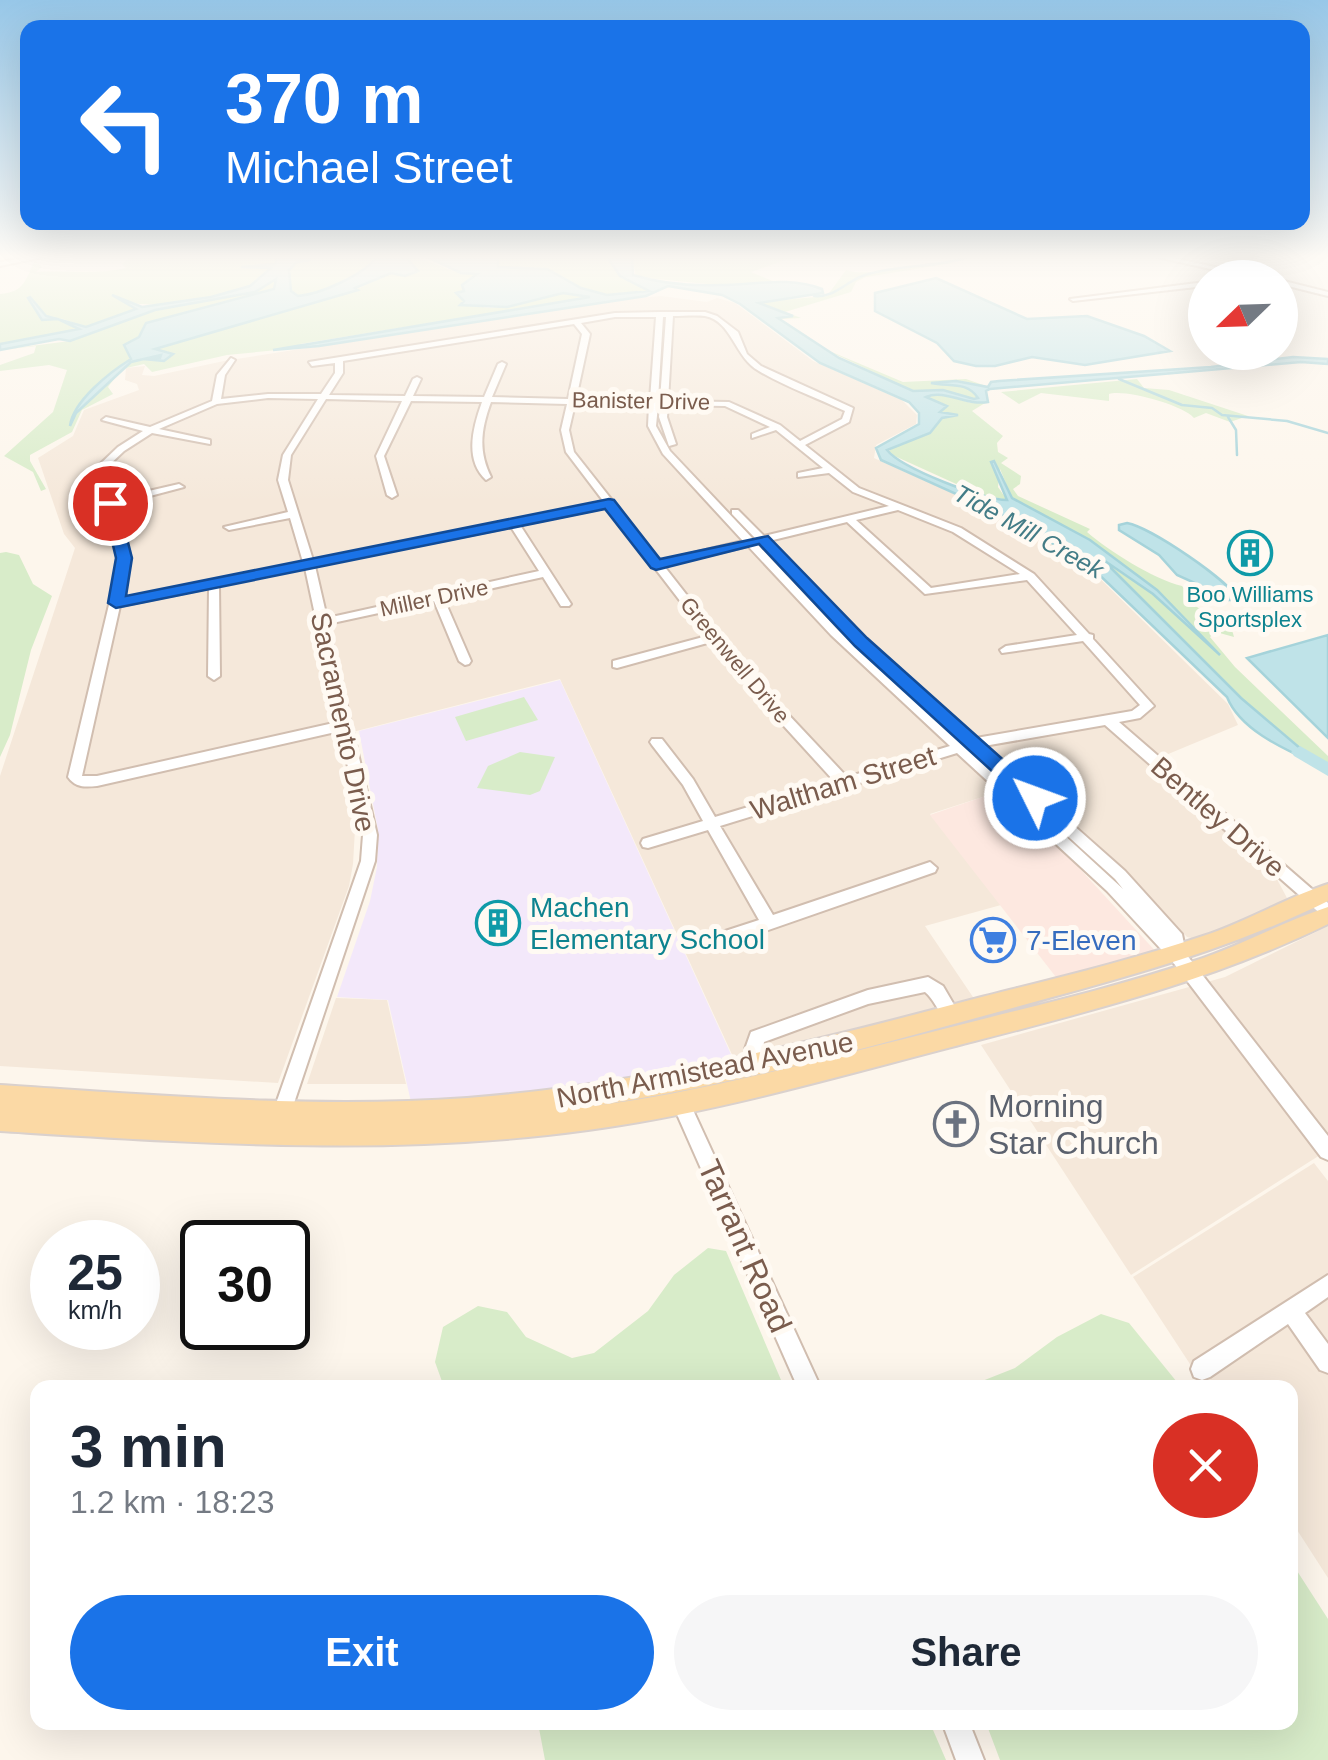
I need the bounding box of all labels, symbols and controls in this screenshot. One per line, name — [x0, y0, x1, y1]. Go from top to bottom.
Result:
icon: left — [60, 60, 190, 190]
text: 370 m — [225, 60, 423, 138]
text: Michael Street — [225, 142, 513, 193]
north arrow — [1188, 260, 1298, 370]
map controls — [1188, 260, 1298, 370]
street label: Banister Drive — [572, 387, 710, 415]
pin — [68, 461, 153, 546]
icon: arrive — [83, 476, 138, 531]
water label: Tide Mill Creek — [949, 478, 1110, 584]
building icon: Boo Williams Sportsplex — [1227, 530, 1273, 576]
street label: Miller Drive — [378, 574, 490, 622]
place label: Boo Williams Sportsplex — [1186, 582, 1314, 632]
street label: Greenwell Drive — [675, 592, 795, 728]
street label: Sacramento Drive — [305, 609, 381, 835]
street label: Waltham Street — [747, 740, 940, 826]
position arrow — [983, 746, 1087, 850]
street label: Bentley Drive — [1145, 751, 1291, 883]
place label: Machen Elementary School — [530, 892, 765, 955]
building icon: Machen Elementary School — [475, 900, 521, 946]
supermarket icon: 7-Eleven — [970, 917, 1016, 963]
place label: 7-Eleven — [1026, 925, 1137, 956]
street label: North Armistead Avenue — [554, 1026, 856, 1114]
place label: Morning Star Church — [988, 1088, 1159, 1161]
church icon: Morning Star Church — [933, 1101, 979, 1147]
street label: Tarrant Road — [691, 1154, 799, 1338]
speed limit sign: 30 — [180, 1220, 310, 1350]
text: 25 — [67, 1245, 123, 1301]
text: km/h — [68, 1296, 122, 1324]
text: 3 min — [70, 1413, 227, 1480]
button: close — [1153, 1413, 1258, 1518]
text: 1.2 km · 18:23 — [70, 1484, 275, 1520]
button: Exit — [70, 1595, 654, 1710]
button: Share — [674, 1595, 1258, 1710]

